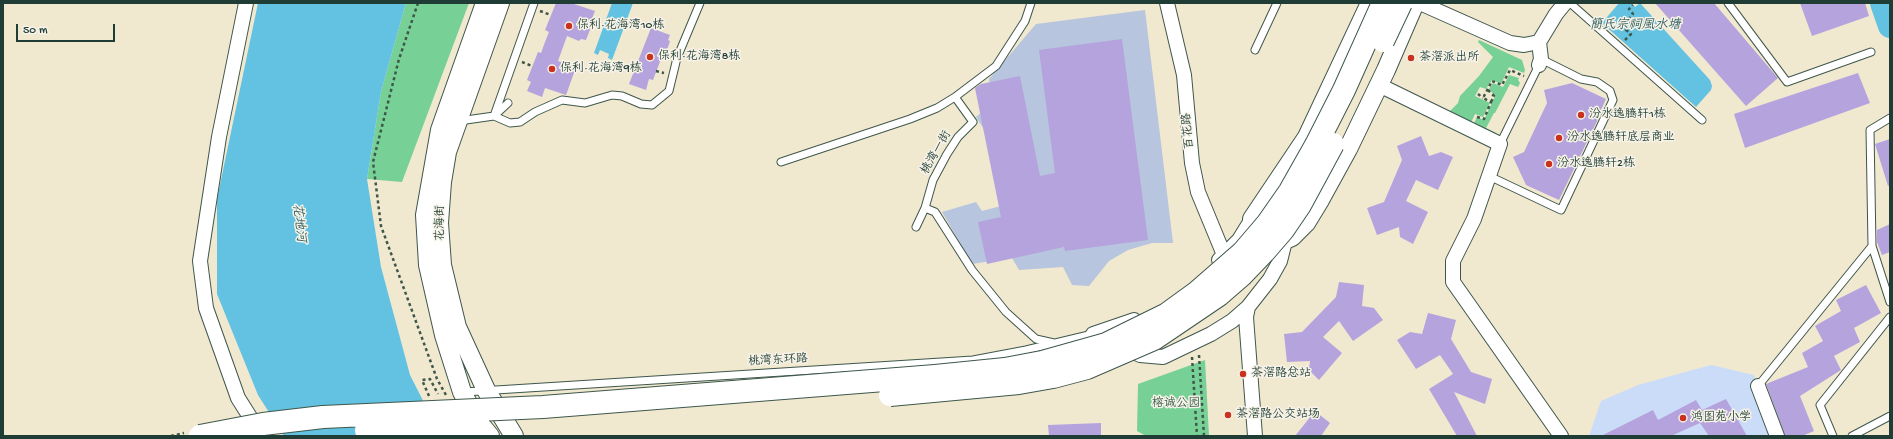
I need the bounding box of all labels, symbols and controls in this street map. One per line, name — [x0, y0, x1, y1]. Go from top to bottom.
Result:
scale bar — [18, 16, 117, 42]
water label: 簡氏宗祠風水塘 — [1590, 18, 1680, 34]
place label: 保利·花海湾10栋 — [577, 19, 664, 33]
marker: 保利·花海湾10栋 — [564, 21, 574, 31]
text: 50 m — [23, 24, 48, 38]
place label: 保利·花海湾8栋 — [658, 50, 740, 64]
place label: 茶滘派出所 — [1419, 51, 1479, 65]
marker: 保利·花海湾8栋 — [645, 52, 655, 62]
marker: 茶滘派出所 — [1406, 53, 1416, 63]
place label: 保利·花海湾9栋 — [560, 62, 642, 76]
marker: 保利·花海湾9栋 — [547, 64, 557, 74]
place label: 汾水逸腾轩1栋 — [1589, 108, 1666, 122]
marker: 汾水逸腾轩1栋 — [1576, 110, 1586, 120]
street label: 百花路 — [1180, 112, 1198, 150]
street label: 桃湾一街 — [919, 129, 955, 177]
place label: 汾水逸腾轩底层商业 — [1567, 131, 1675, 145]
marker: 汾水逸腾轩底层商业 — [1554, 133, 1564, 143]
place label: 汾水逸腾轩2栋 — [1557, 157, 1635, 171]
marker: 汾水逸腾轩2栋 — [1544, 159, 1554, 169]
water label: 花地河 — [288, 203, 308, 243]
street label: 花海街 — [434, 205, 448, 241]
street label: 桃湾东环路 — [748, 352, 808, 370]
place label: 茶滘路总站 — [1251, 367, 1311, 381]
marker: 茶滘路总站 — [1238, 369, 1248, 379]
park label: 榕诚公园 — [1152, 397, 1200, 411]
place label: 茶滘路公交站场 — [1236, 408, 1320, 422]
marker: 茶滘路公交站场 — [1223, 410, 1233, 420]
place label: 鸿图苑小学 — [1691, 411, 1751, 425]
marker: 鸿图苑小学 — [1678, 413, 1688, 423]

